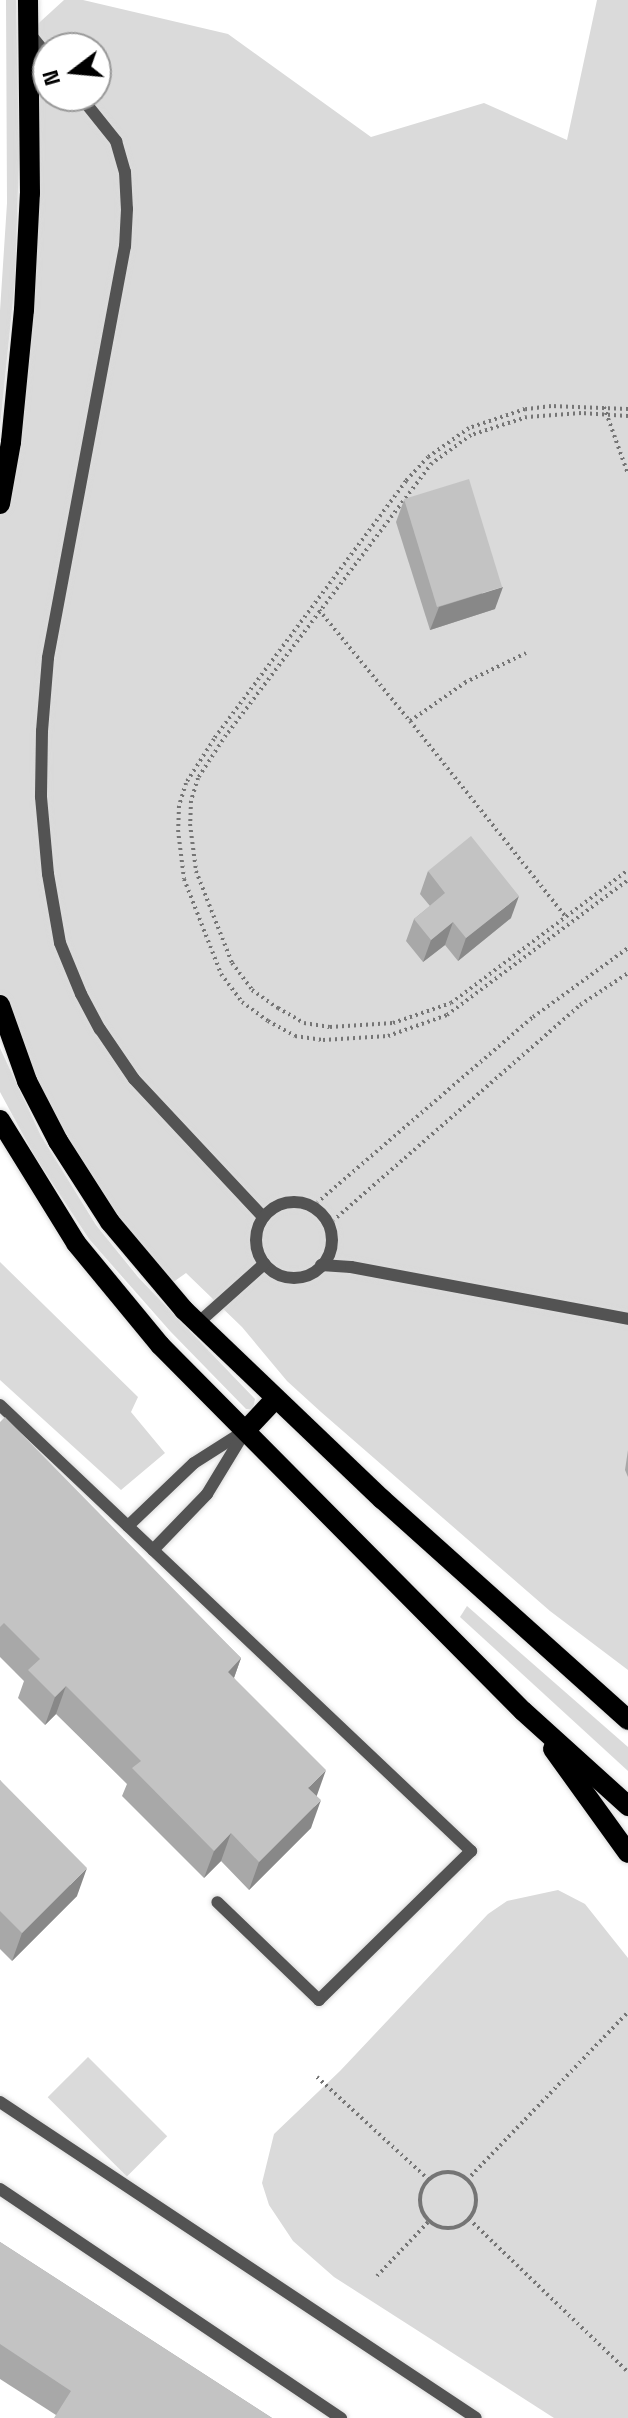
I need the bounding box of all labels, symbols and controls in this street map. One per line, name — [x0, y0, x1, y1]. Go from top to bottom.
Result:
north arrow — [32, 32, 112, 112]
text: N — [35, 67, 66, 89]

